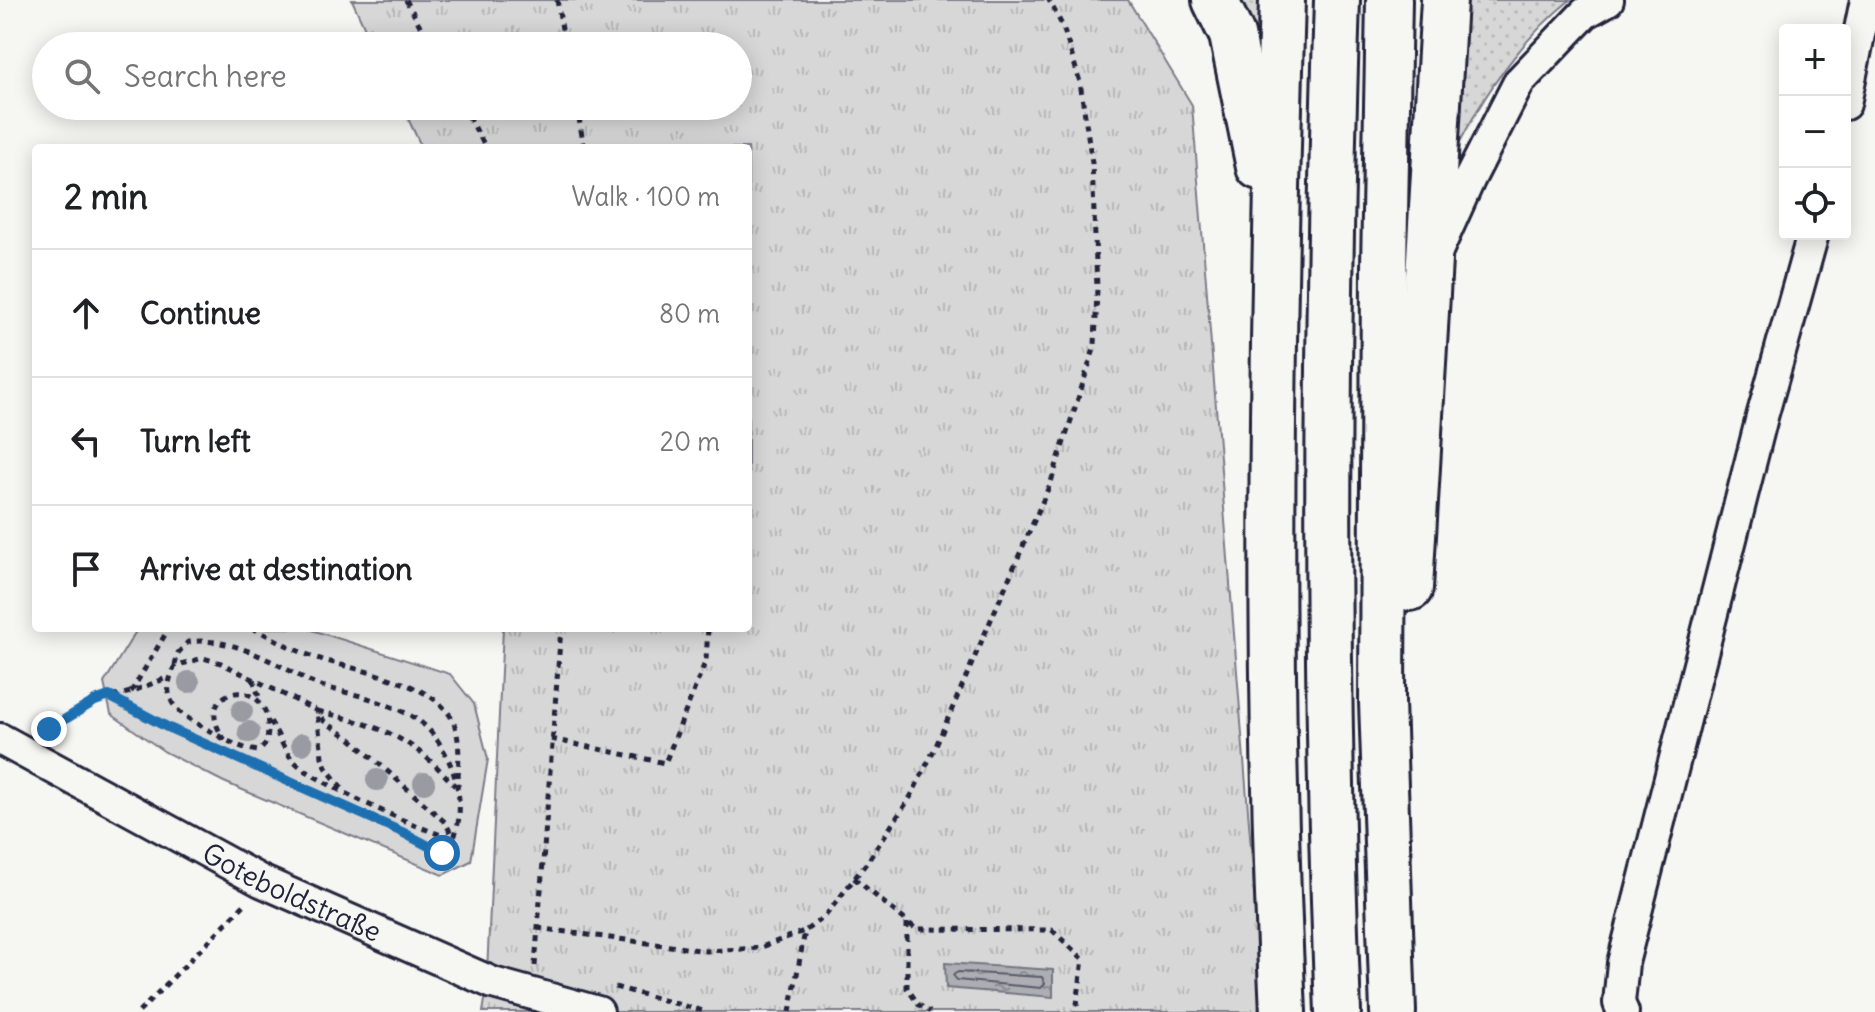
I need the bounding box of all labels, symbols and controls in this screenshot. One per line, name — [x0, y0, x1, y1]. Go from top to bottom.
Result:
map controls — [1779, 24, 1851, 240]
button: + — [1779, 24, 1851, 96]
search box — [32, 32, 752, 120]
icon: search — [60, 54, 104, 98]
text: Search here — [124, 57, 287, 95]
button: − — [1779, 96, 1851, 168]
button: locate — [1779, 168, 1851, 240]
text: 2 min — [64, 175, 148, 218]
text: Walk · 100 m — [572, 180, 720, 213]
icon: ahead — [64, 291, 108, 335]
text: Continue — [140, 294, 261, 332]
text: 80 m — [659, 297, 720, 330]
icon: left — [64, 419, 108, 463]
text: Turn left — [140, 422, 251, 460]
text: 20 m — [660, 425, 720, 458]
icon: arrive — [64, 547, 108, 591]
text: Arrive at destination — [140, 550, 412, 588]
route end — [31, 711, 67, 747]
street label: Goteboldstraße — [196, 835, 387, 950]
route start — [424, 835, 460, 871]

